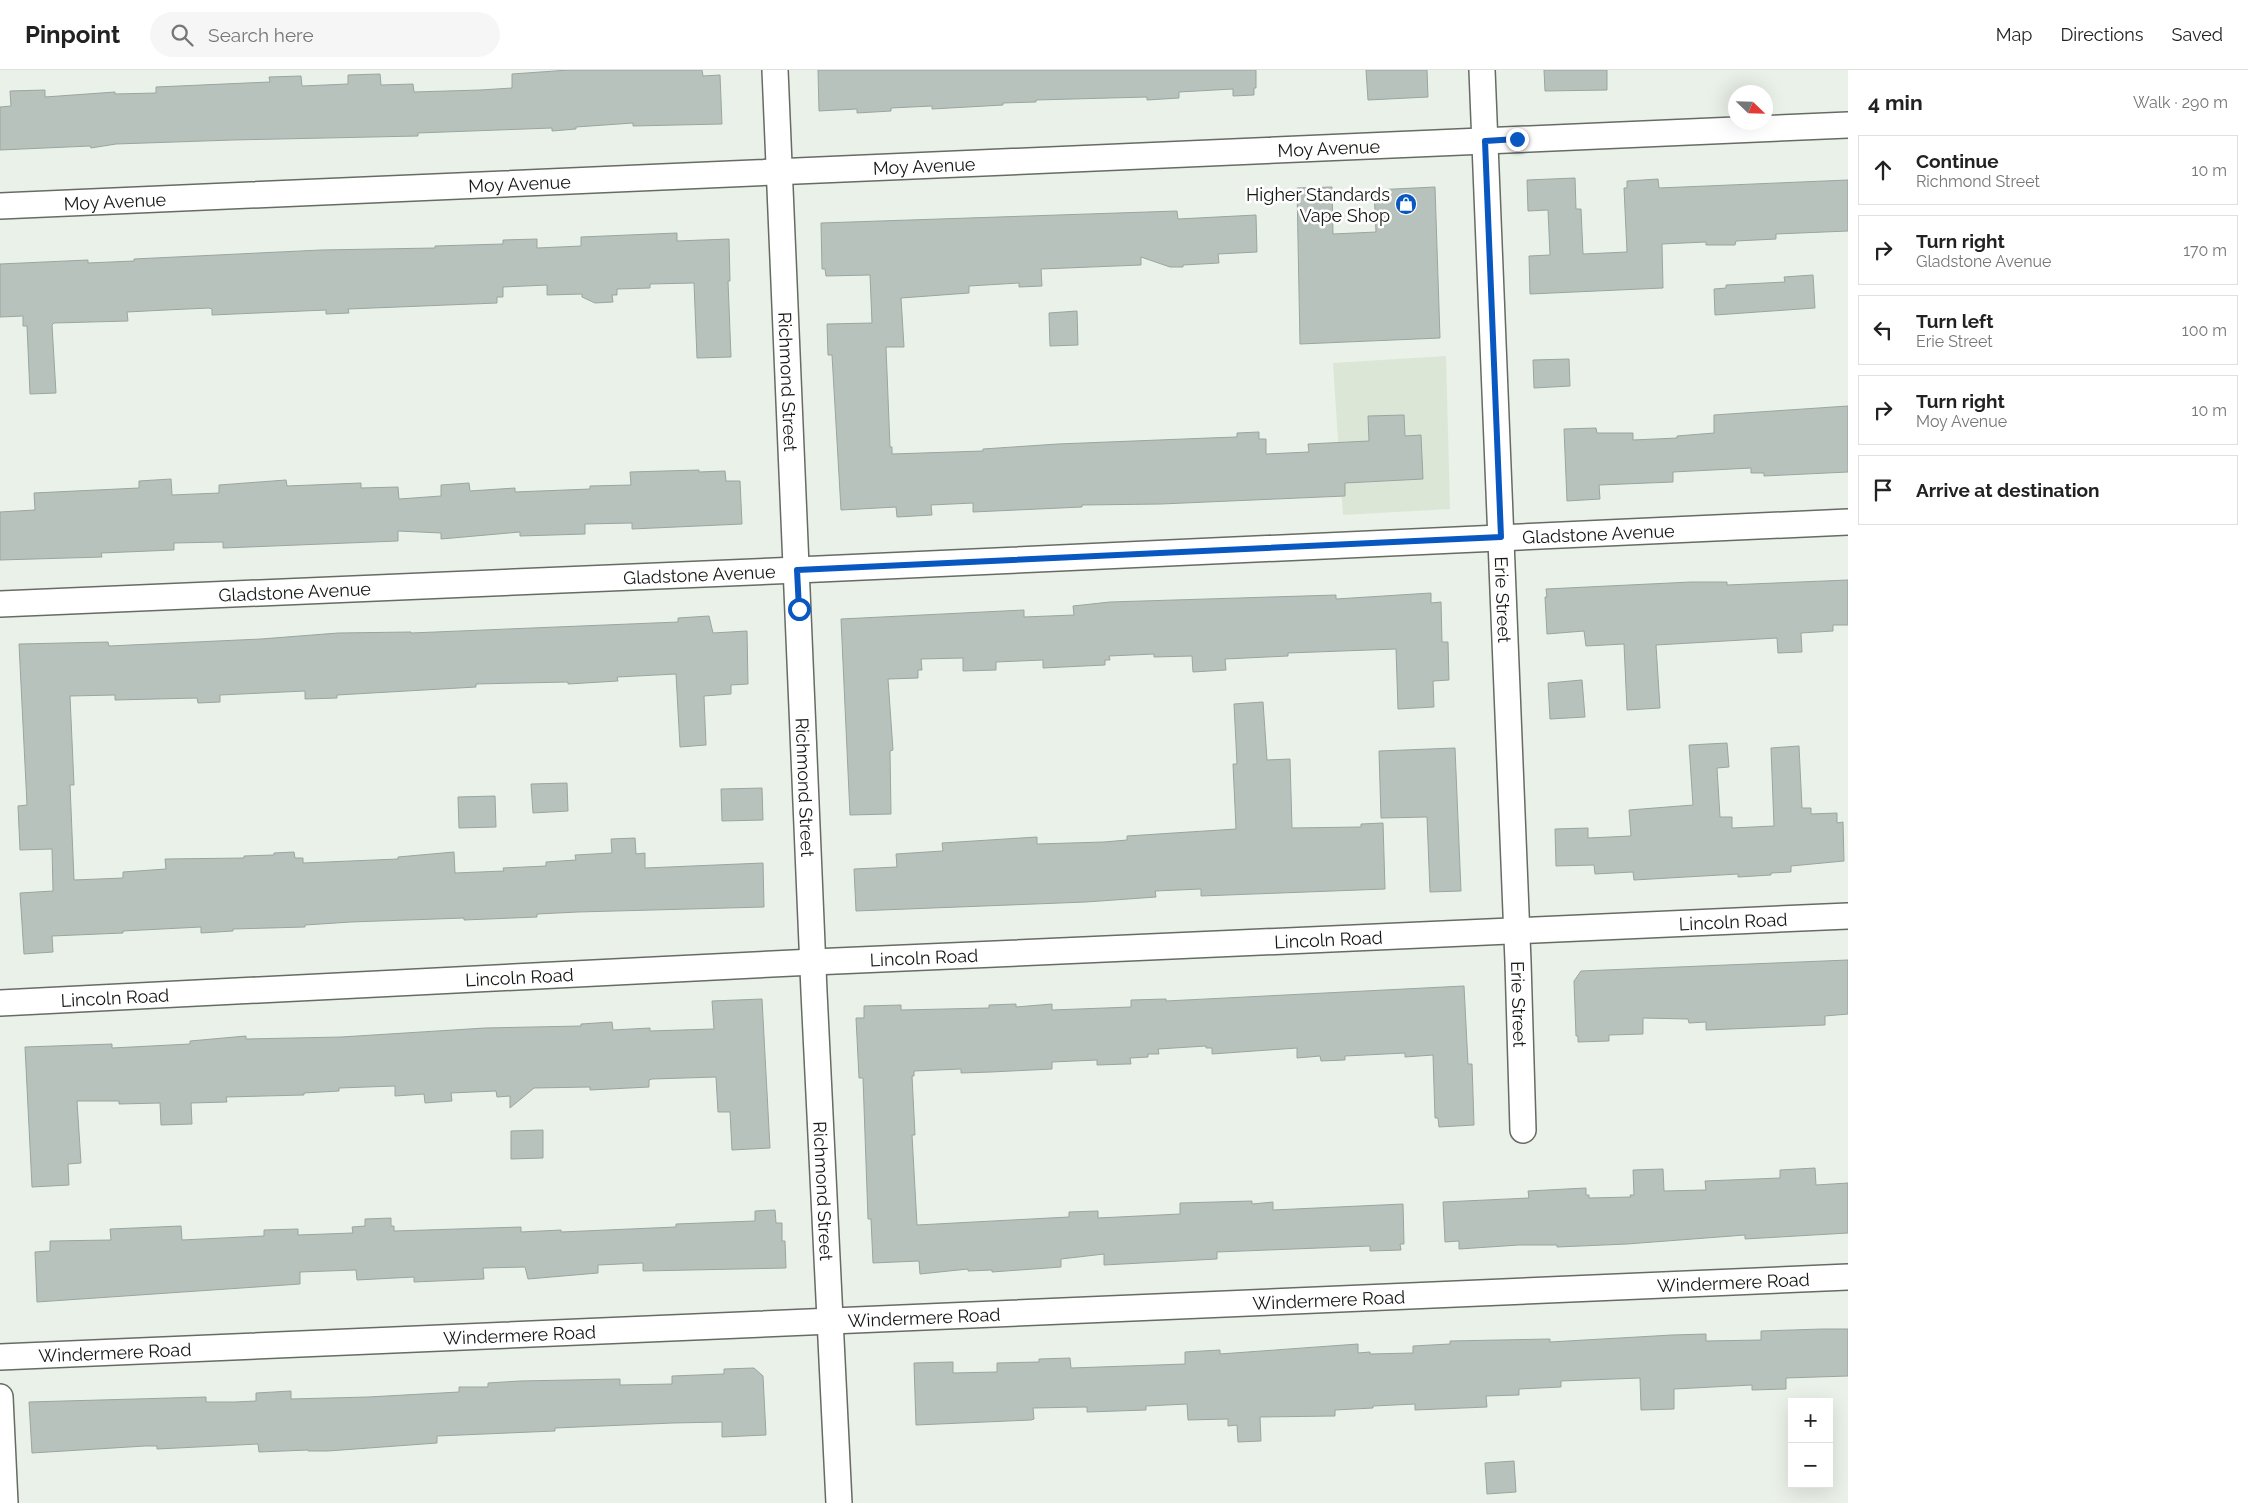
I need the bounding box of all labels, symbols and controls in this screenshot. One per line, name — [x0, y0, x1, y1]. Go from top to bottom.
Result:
search box — [150, 12, 500, 57]
text: Pinpoint — [25, 20, 120, 49]
icon: search — [168, 21, 196, 49]
text: Search here — [208, 24, 314, 46]
text: Map — [1996, 24, 2032, 45]
text: Directions — [2060, 24, 2144, 45]
text: Saved — [2172, 24, 2223, 45]
north arrow — [1728, 85, 1773, 130]
text: 4 min — [1868, 90, 1923, 115]
text: Walk · 290 m — [2133, 93, 2228, 112]
route end — [1506, 128, 1529, 151]
street label: Moy Avenue — [1277, 135, 1381, 160]
text: Continue — [1916, 150, 1999, 172]
street label: Moy Avenue — [872, 153, 976, 178]
icon: ahead — [1869, 156, 1897, 184]
text: 10 m — [2192, 161, 2227, 180]
street label: Moy Avenue — [468, 170, 572, 196]
text: Richmond Street — [1916, 172, 2040, 191]
place label: Higher Standards Vape Shop — [1246, 184, 1390, 226]
street label: Moy Avenue — [63, 188, 167, 214]
shop icon: Higher Standards Vape Shop — [1394, 192, 1418, 216]
text: Turn right — [1916, 230, 2005, 252]
icon: right — [1869, 236, 1897, 264]
text: 170 m — [2183, 241, 2227, 260]
text: Gladstone Avenue — [1916, 252, 2051, 271]
text: Turn left — [1916, 310, 1993, 332]
street label: Richmond Street — [775, 312, 802, 452]
icon: left — [1869, 316, 1897, 344]
text: 100 m — [2182, 321, 2227, 340]
text: Erie Street — [1916, 332, 1993, 351]
text: Turn right — [1916, 390, 2005, 412]
icon: right — [1869, 396, 1897, 424]
text: 10 m — [2192, 401, 2227, 420]
text: Moy Avenue — [1916, 412, 2007, 431]
icon: arrive — [1869, 476, 1897, 504]
text: Arrive at destination — [1916, 479, 2100, 501]
street label: Gladstone Avenue — [1522, 519, 1675, 547]
street label: Erie Street — [1491, 556, 1516, 643]
street label: Gladstone Avenue — [623, 560, 776, 588]
street label: Gladstone Avenue — [218, 578, 372, 605]
route start — [788, 598, 811, 621]
street label: Richmond Street — [792, 717, 819, 857]
street label: Lincoln Road — [1678, 908, 1788, 934]
street label: Lincoln Road — [1274, 926, 1383, 952]
street label: Lincoln Road — [869, 944, 979, 970]
street label: Erie Street — [1507, 961, 1531, 1048]
street label: Lincoln Road — [465, 964, 574, 990]
street label: Lincoln Road — [60, 984, 170, 1010]
street label: Richmond Street — [810, 1121, 838, 1261]
street label: Windermere Road — [1657, 1268, 1810, 1296]
street label: Windermere Road — [1252, 1286, 1406, 1313]
street label: Windermere Road — [847, 1303, 1001, 1331]
street label: Windermere Road — [443, 1321, 596, 1348]
street label: Windermere Road — [38, 1338, 192, 1366]
map controls — [1788, 1398, 1833, 1488]
button: + — [1788, 1398, 1833, 1443]
button: − — [1788, 1443, 1833, 1488]

